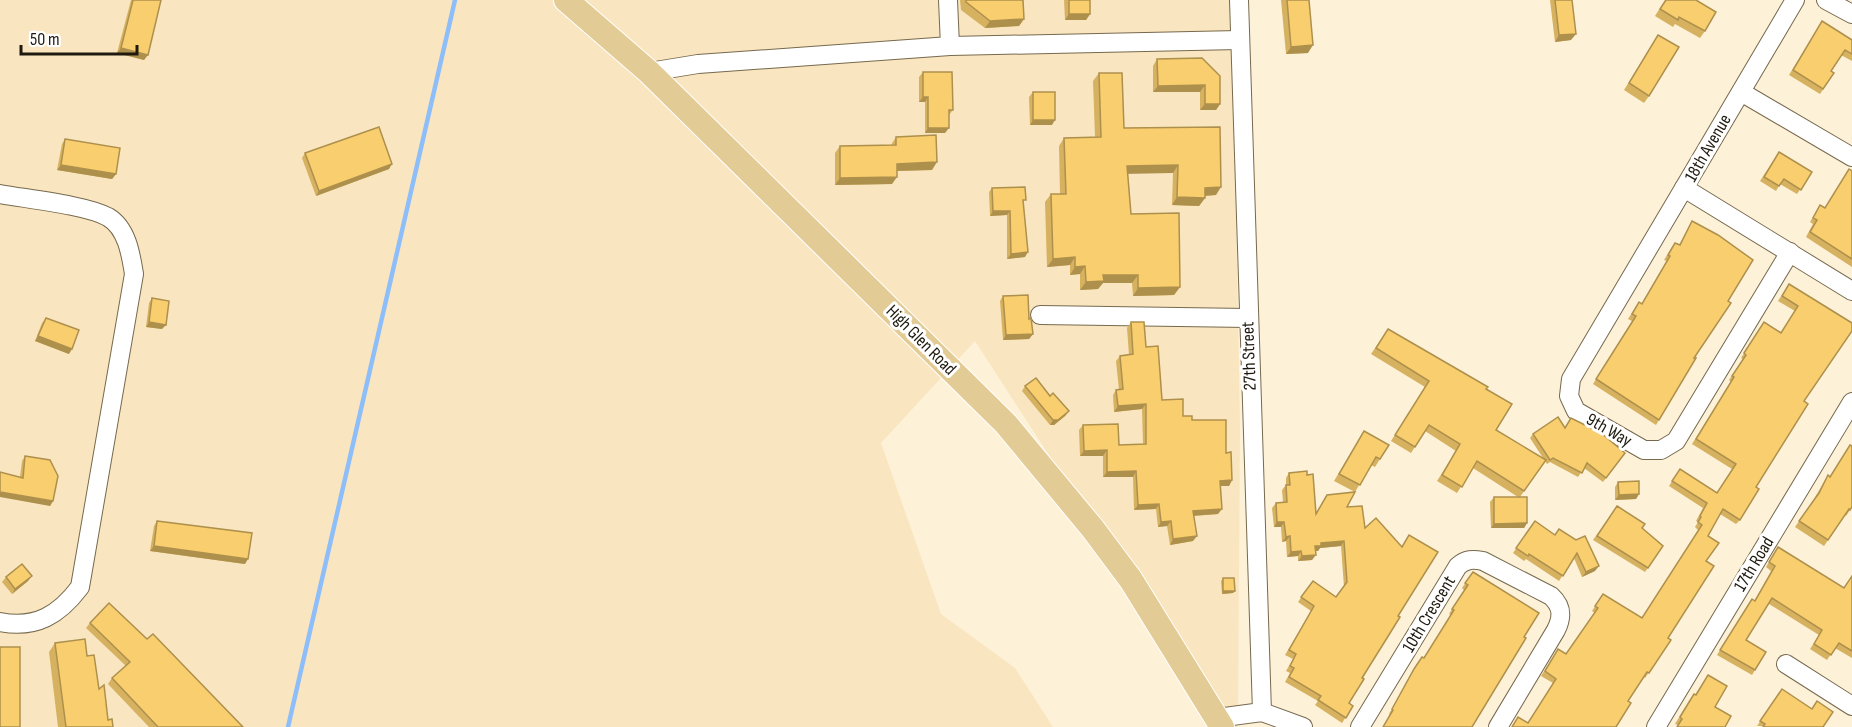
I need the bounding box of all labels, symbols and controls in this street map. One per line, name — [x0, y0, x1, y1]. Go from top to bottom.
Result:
scale bar — [21, 18, 136, 56]
text: 50 m — [30, 29, 60, 50]
street label: 18th Avenue — [1680, 111, 1736, 185]
street label: High Glen Road — [882, 301, 960, 379]
street label: 27th Street — [1237, 321, 1261, 391]
street label: 9th Way — [1582, 409, 1636, 451]
street label: 17th Road — [1730, 533, 1778, 595]
street label: 10th Crescent — [1398, 572, 1460, 656]

